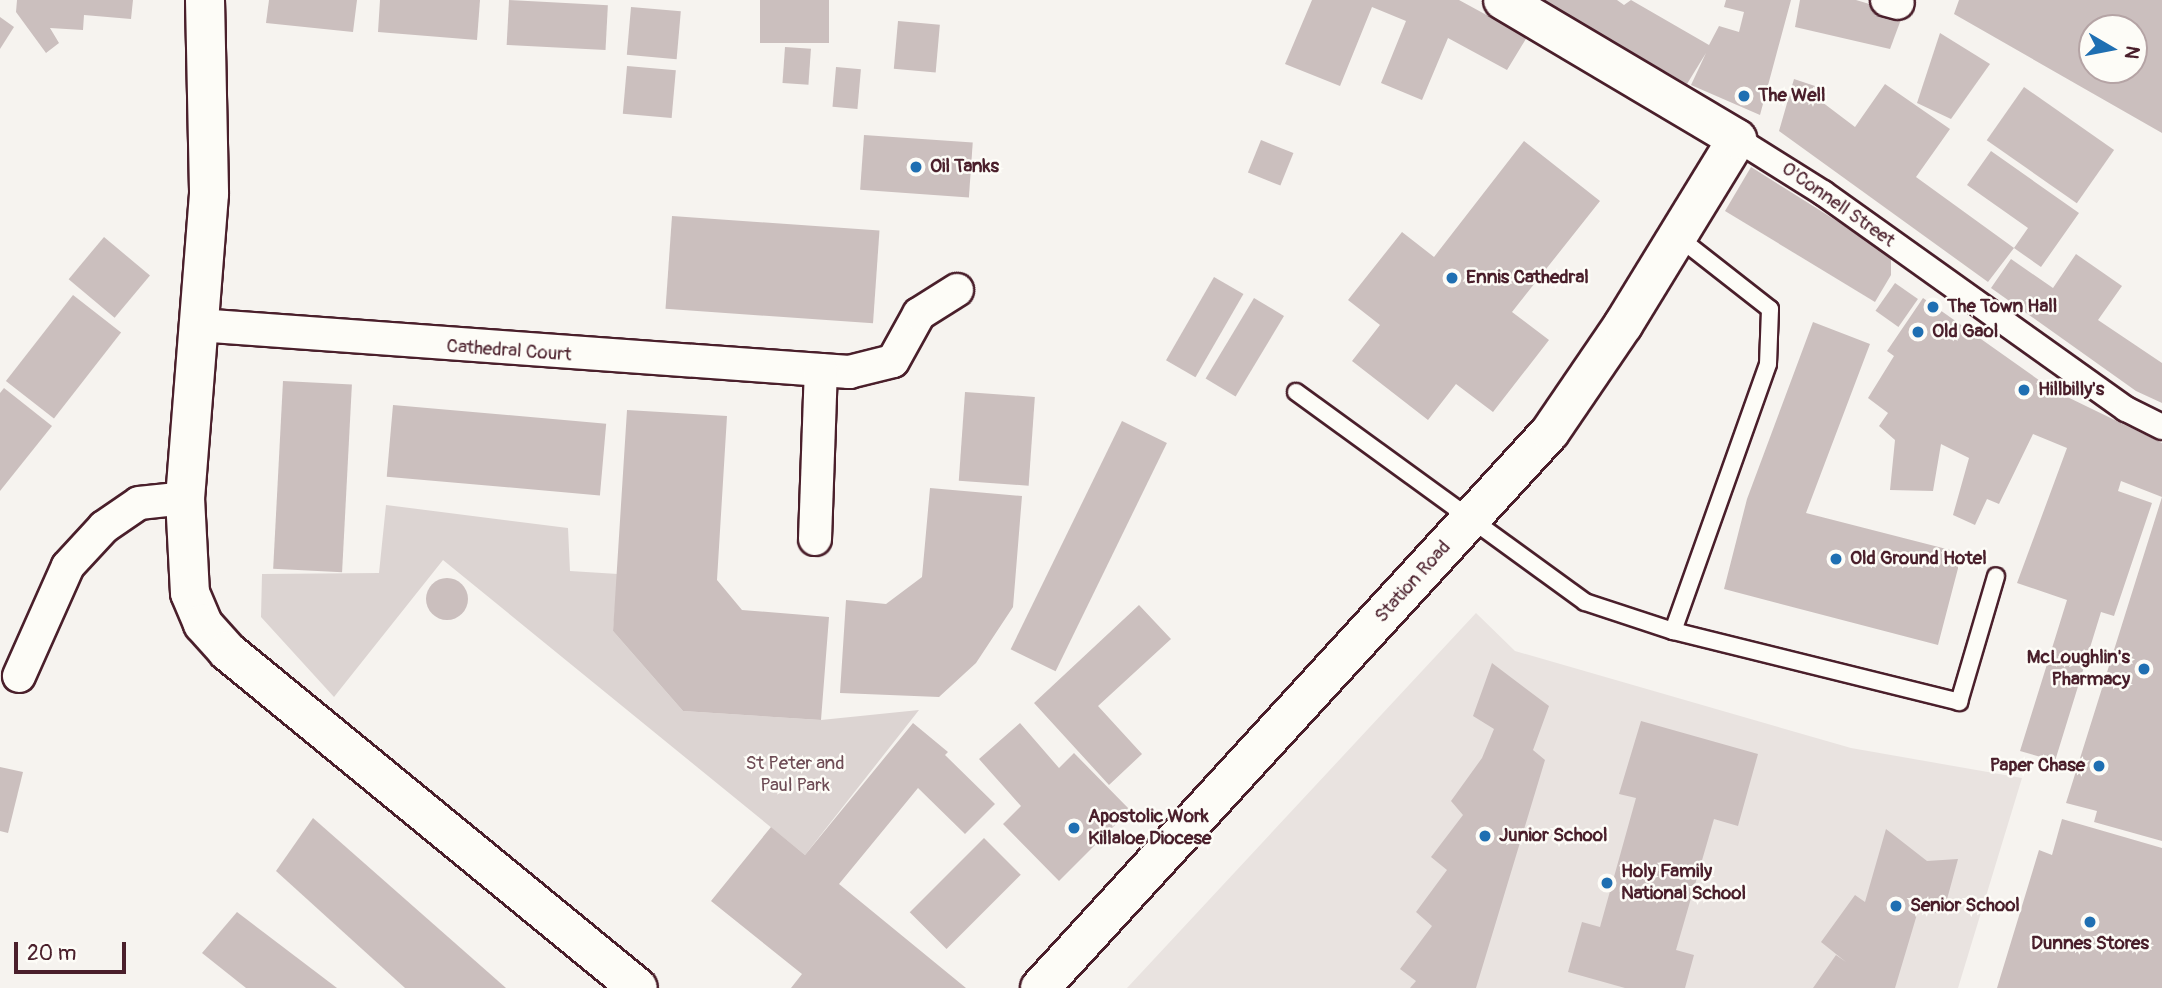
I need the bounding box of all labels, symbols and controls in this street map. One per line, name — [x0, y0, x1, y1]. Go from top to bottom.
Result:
north arrow — [2078, 14, 2148, 84]
text: N — [2119, 44, 2145, 61]
place label: The Well — [1758, 85, 1826, 107]
marker: The Well — [1736, 88, 1752, 104]
place label: Oil Tanks — [930, 156, 999, 178]
street label: O'Connell Street — [1777, 157, 1899, 253]
marker: Oil Tanks — [908, 159, 924, 175]
place label: Ennis Cathedral — [1466, 267, 1589, 289]
marker: Ennis Cathedral — [1444, 270, 1460, 286]
place label: The Town Hall — [1947, 296, 2057, 318]
marker: The Town Hall — [1925, 299, 1941, 315]
place label: Old Gaol — [1932, 321, 1998, 343]
marker: Old Gaol — [1910, 324, 1926, 340]
street label: Cathedral Court — [446, 335, 572, 367]
place label: Hillbilly's — [2038, 379, 2104, 401]
marker: Hillbilly's — [2016, 382, 2032, 398]
street label: Station Road — [1370, 536, 1456, 628]
place label: Old Ground Hotel — [1850, 548, 1987, 570]
marker: Old Ground Hotel — [1828, 551, 1844, 567]
place label: McLoughlin's Pharmacy — [2027, 647, 2130, 691]
marker: McLoughlin's Pharmacy — [2136, 661, 2152, 677]
park label: St Peter and Paul Park — [746, 753, 844, 797]
place label: Paper Chase — [1990, 755, 2085, 777]
marker: Paper Chase — [2091, 758, 2107, 774]
place label: Apostolic Work Killaloe Diocese — [1088, 806, 1211, 850]
marker: Apostolic Work Killaloe Diocese — [1066, 820, 1082, 836]
place label: Junior School — [1499, 825, 1607, 847]
marker: Junior School — [1477, 828, 1493, 844]
place label: Holy Family National School — [1621, 861, 1746, 905]
marker: Holy Family National School — [1599, 875, 1615, 891]
place label: Senior School — [1910, 895, 2020, 917]
marker: Senior School — [1888, 898, 1904, 914]
marker: Dunnes Stores — [2082, 914, 2098, 930]
scale bar — [18, 928, 130, 972]
place label: Dunnes Stores — [2031, 933, 2149, 955]
text: 20 m — [27, 940, 76, 967]

